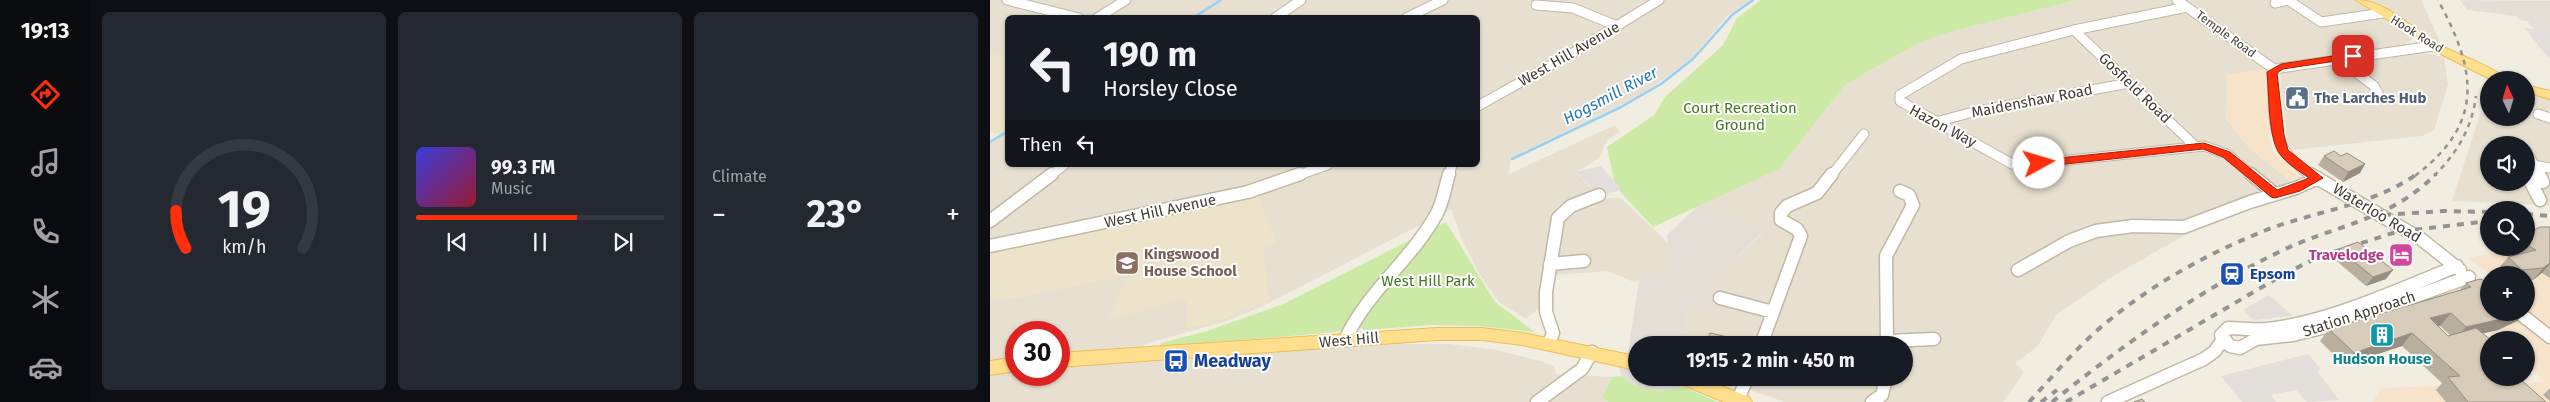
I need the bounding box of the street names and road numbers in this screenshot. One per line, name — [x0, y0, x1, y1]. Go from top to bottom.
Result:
street label: Temple Road — [2193, 8, 2259, 60]
street label: Hook Road — [2388, 12, 2446, 56]
street label: West Hill Avenue — [1515, 18, 1623, 90]
street label: Gosfield Road — [2095, 49, 2175, 127]
street label: Maidenshaw Road — [1970, 80, 2094, 122]
street label: Hazon Way — [1906, 101, 1980, 152]
street label: Waterloo Road — [2330, 180, 2424, 246]
street label: West Hill Avenue — [1102, 190, 1218, 232]
street label: Station Approach — [2300, 287, 2418, 341]
street label: West Hill — [1318, 328, 1380, 352]

